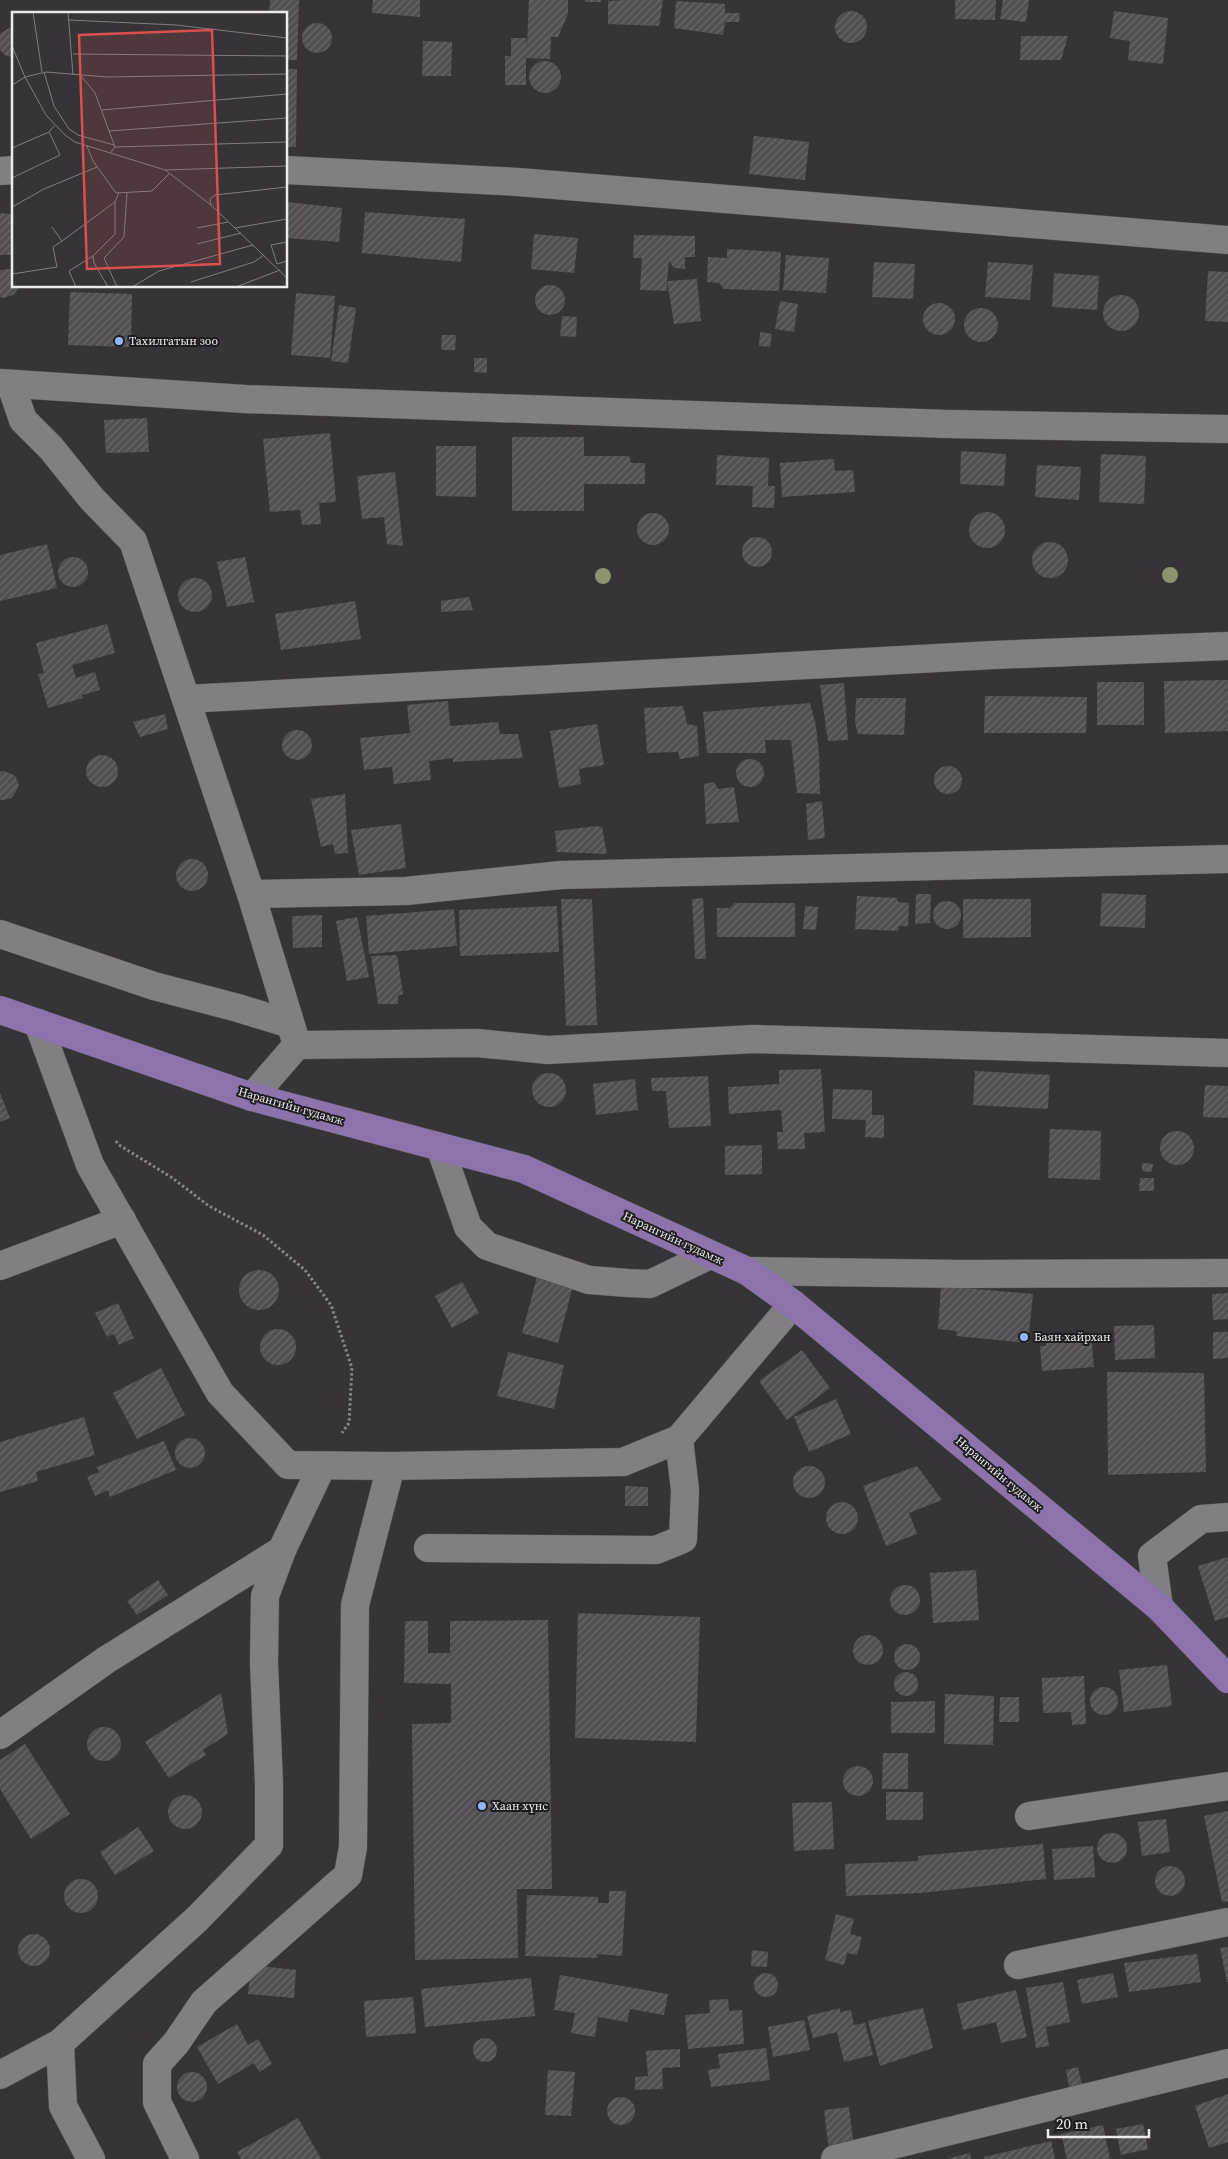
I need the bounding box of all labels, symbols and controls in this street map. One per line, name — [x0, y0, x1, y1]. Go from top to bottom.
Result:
inset map — [12, 12, 288, 288]
place label: Тахилгатын зоо — [129, 333, 218, 349]
marker: Тахилгатын зоо — [113, 335, 125, 347]
street label: Нарангийн гудамж — [236, 1083, 346, 1129]
street label: Нарангийн гудамж — [620, 1208, 726, 1268]
place label: Баян хайрхан — [1034, 1329, 1111, 1345]
marker: Баян хайрхан — [1018, 1331, 1030, 1343]
street label: Нарангийн гудамж — [952, 1433, 1046, 1515]
place label: Хаан хүнс — [492, 1798, 548, 1814]
marker: Хаан хүнс — [476, 1800, 488, 1812]
scale bar — [1048, 2106, 1149, 2138]
text: 20 m — [1056, 2113, 1088, 2134]

